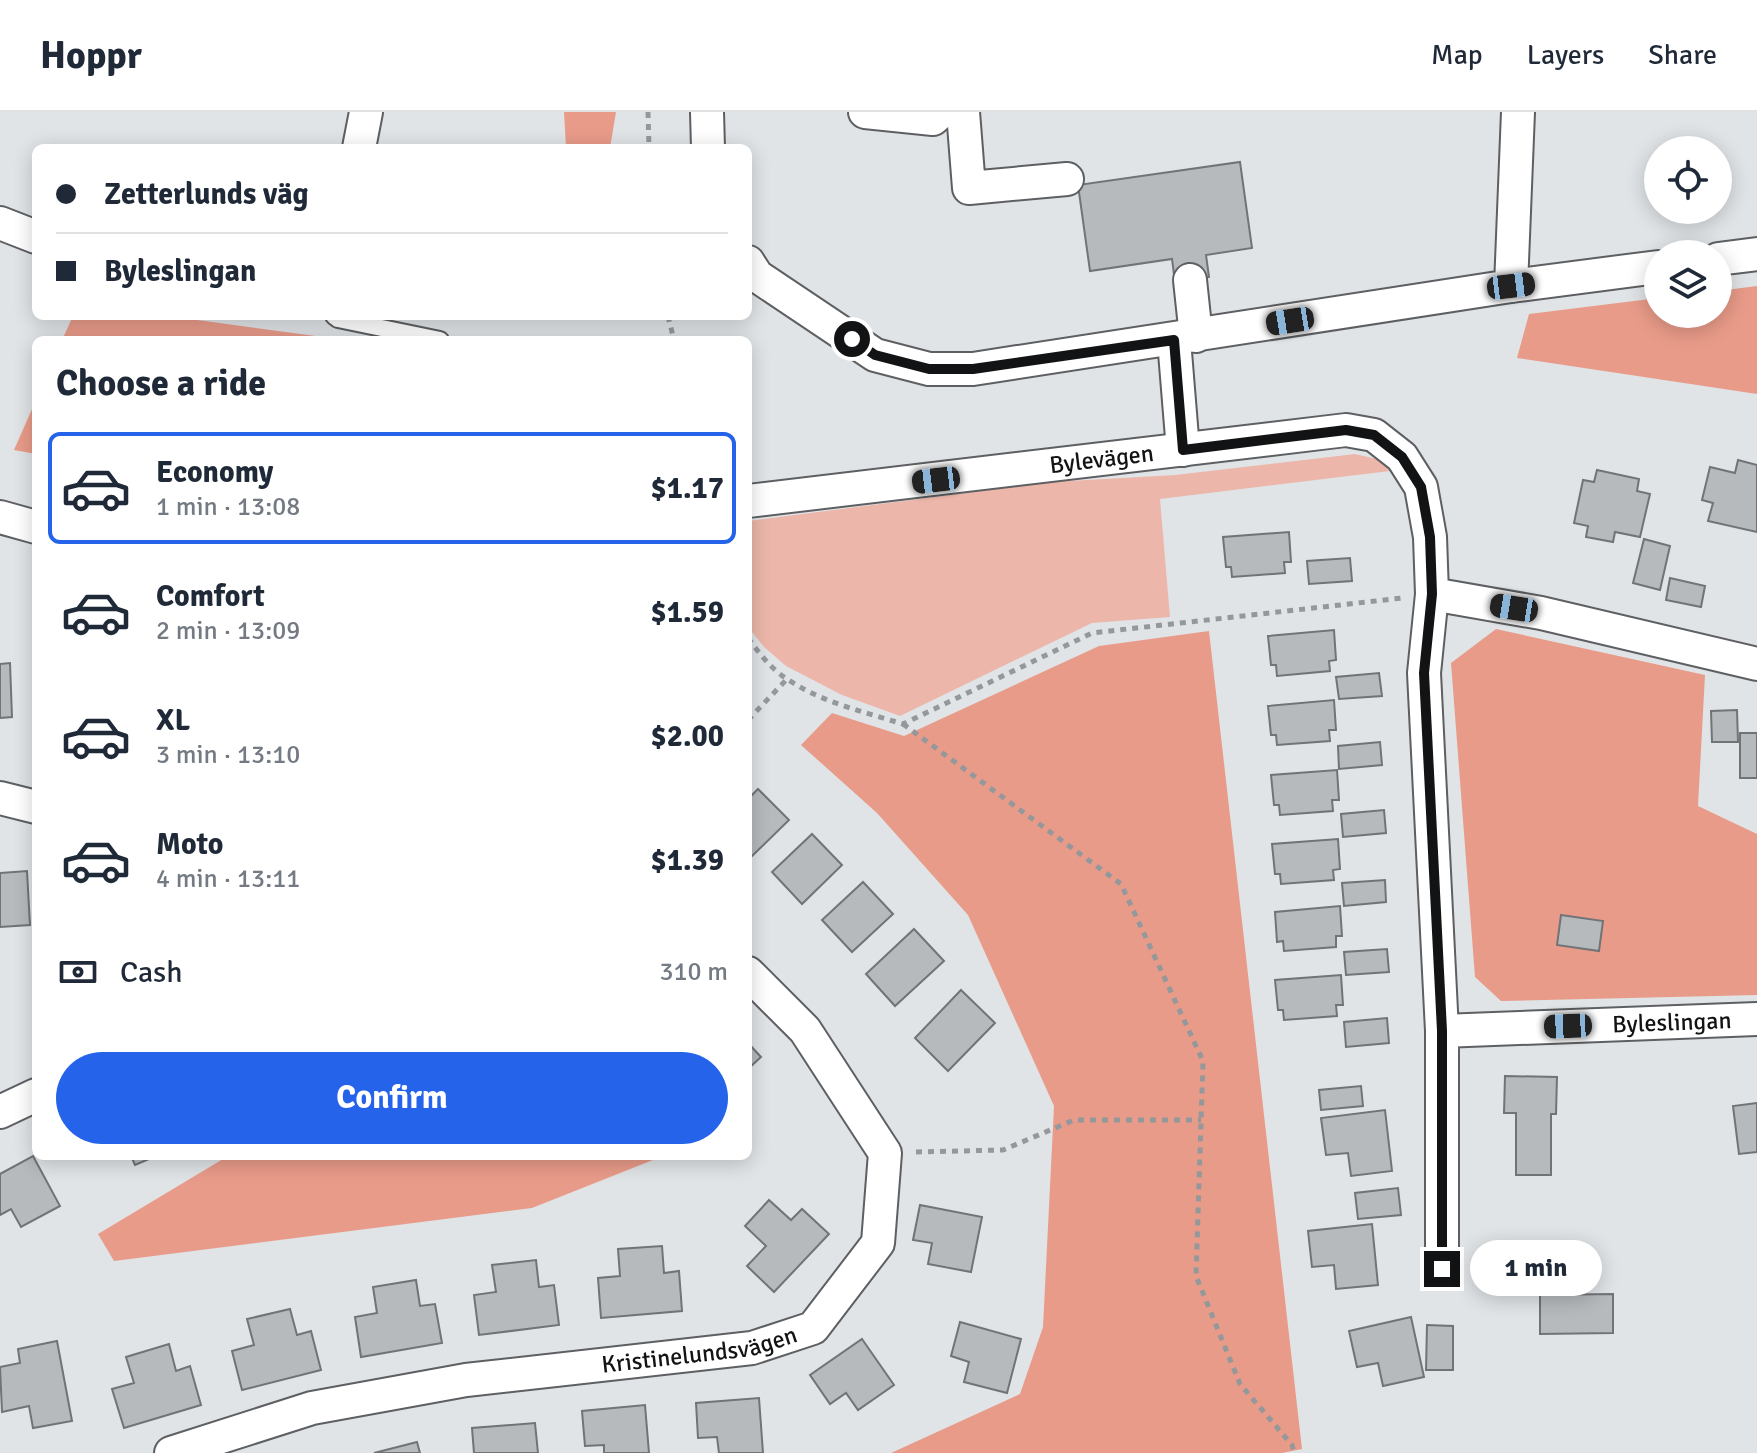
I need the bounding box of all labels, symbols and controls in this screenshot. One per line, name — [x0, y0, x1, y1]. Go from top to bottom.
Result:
text: Hoppr — [40, 32, 142, 79]
text: Map — [1431, 38, 1483, 72]
text: Layers — [1527, 38, 1604, 72]
text: Share — [1648, 38, 1717, 72]
map controls — [1644, 136, 1732, 328]
button: locate — [1644, 136, 1732, 224]
text: Zetterlunds väg — [104, 176, 308, 213]
button: layers — [1644, 240, 1732, 328]
text: Byleslingan — [104, 253, 256, 290]
car — [1486, 271, 1536, 301]
car — [1264, 305, 1316, 337]
route start — [834, 321, 870, 357]
text: Choose a ride — [56, 361, 266, 406]
street label: Bylevägen — [1048, 438, 1155, 480]
icon: car — [60, 452, 132, 524]
text: Economy — [156, 454, 273, 491]
car — [911, 465, 961, 495]
text: $1.17 — [651, 470, 724, 507]
text: 1 min · 13:08 — [156, 491, 300, 523]
icon: car — [60, 576, 132, 648]
text: Comfort — [156, 578, 265, 615]
car — [1488, 592, 1540, 624]
text: $1.59 — [651, 594, 724, 631]
text: 2 min · 13:09 — [156, 615, 300, 647]
icon: car — [60, 700, 132, 772]
text: XL — [156, 702, 190, 739]
text: $2.00 — [651, 718, 724, 755]
text: 3 min · 13:10 — [156, 739, 300, 771]
icon: car — [60, 824, 132, 896]
text: Moto — [156, 826, 223, 863]
text: $1.39 — [651, 842, 724, 879]
text: 4 min · 13:11 — [156, 863, 300, 895]
icon: cash — [56, 950, 100, 994]
text: Cash — [120, 954, 183, 991]
text: 310 m — [659, 956, 728, 988]
street label: Byleslingan — [1612, 1005, 1732, 1040]
car — [1544, 1013, 1592, 1039]
button: Confirm — [56, 1052, 728, 1144]
callout: 1 min — [1470, 1241, 1602, 1297]
route end — [1424, 1251, 1460, 1287]
text: 1 min — [1505, 1252, 1567, 1284]
street label: Kristinelundsvägen — [600, 1319, 801, 1380]

